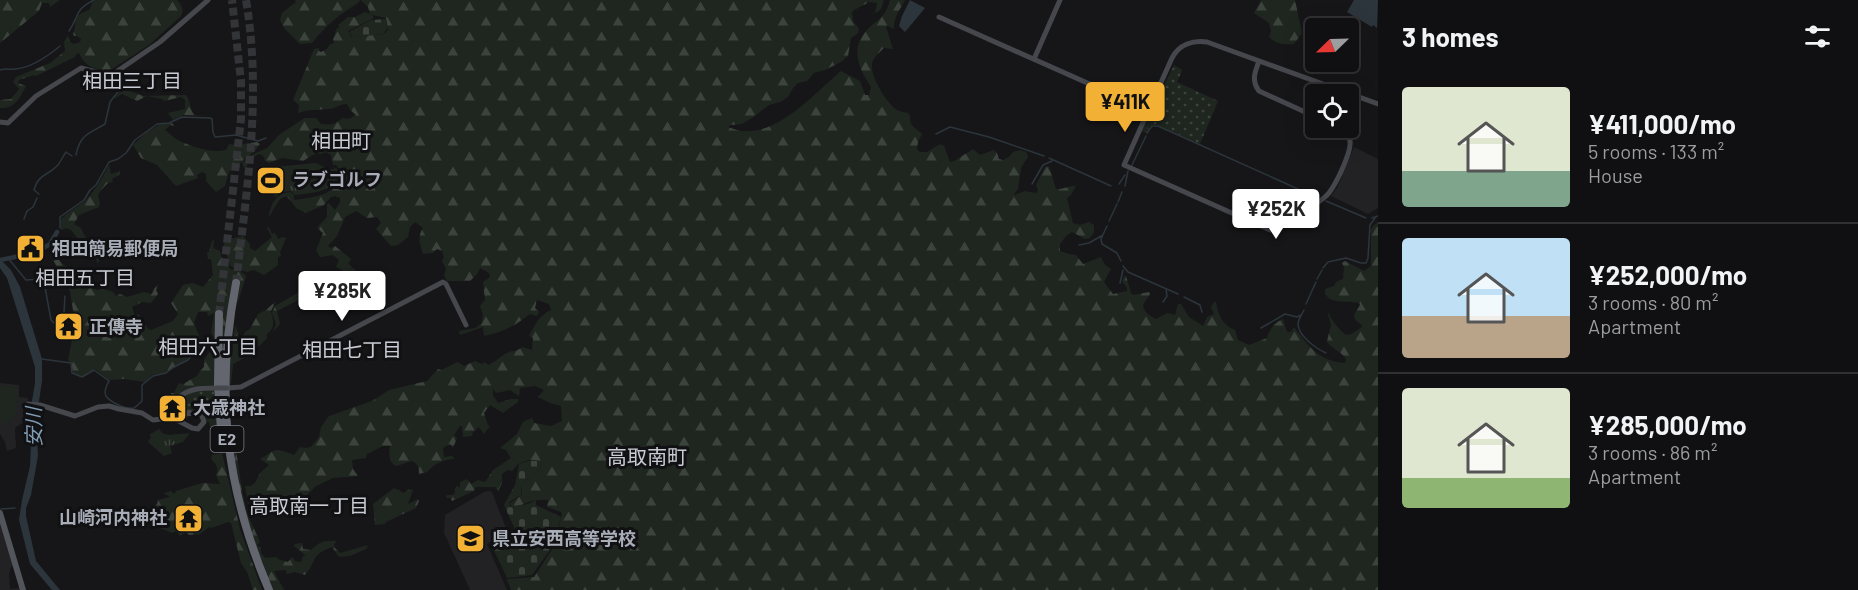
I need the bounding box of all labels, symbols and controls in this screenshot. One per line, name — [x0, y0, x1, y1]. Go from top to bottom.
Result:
north arrow — [1305, 18, 1359, 72]
map controls — [1305, 18, 1359, 138]
icon: filters — [1801, 20, 1834, 53]
text: 3 homes — [1402, 21, 1499, 52]
district label: 相田三丁目 — [82, 68, 182, 92]
pin: ¥411K — [1083, 82, 1167, 133]
button: locate — [1305, 84, 1359, 138]
text: ¥411K — [1100, 89, 1150, 113]
text: ¥411,000/mo — [1588, 108, 1736, 139]
icon: home — [1450, 111, 1522, 183]
district label: 相田町 — [311, 128, 371, 152]
text: 5 rooms · 133 m² — [1588, 139, 1724, 163]
text: House — [1588, 163, 1643, 187]
sports icon: ラブゴルフ — [255, 164, 287, 196]
place label: ラブゴルフ — [292, 168, 382, 190]
pin: ¥252K — [1234, 189, 1318, 240]
text: ¥252K — [1246, 196, 1306, 220]
public building icon: 相田簡易郵便局 — [15, 233, 47, 265]
place label: 相田簡易郵便局 — [52, 237, 178, 259]
text: ¥252,000/mo — [1588, 259, 1747, 290]
icon: home — [1450, 262, 1522, 334]
district label: 相田五丁目 — [35, 265, 135, 289]
pin: ¥285K — [300, 271, 384, 322]
text: ¥285K — [312, 278, 372, 302]
text: 3 rooms · 80 m² — [1588, 290, 1718, 314]
temple icon: 正傳寺 — [52, 311, 84, 343]
text: Apartment — [1588, 314, 1681, 338]
place label: 正傳寺 — [89, 315, 143, 337]
district label: 相田六丁目 — [158, 334, 258, 358]
district label: 相田七丁目 — [302, 337, 402, 361]
temple icon: 大歳神社 — [156, 392, 188, 424]
place label: 大歳神社 — [193, 396, 265, 418]
water label: 安川 — [21, 405, 45, 447]
text: ¥285,000/mo — [1588, 409, 1747, 440]
icon: home — [1450, 412, 1522, 484]
road number: E2 — [210, 426, 244, 452]
text: 3 rooms · 86 m² — [1588, 440, 1717, 464]
district label: 高取南町 — [607, 444, 687, 468]
text: Apartment — [1588, 464, 1681, 488]
district label: 高取南一丁目 — [249, 493, 369, 517]
temple icon: 山崎河内神社 — [172, 502, 204, 534]
place label: 山崎河内神社 — [59, 506, 167, 528]
school or university icon: 県立安西高等学校 — [455, 523, 487, 555]
place label: 県立安西高等学校 — [492, 527, 636, 549]

